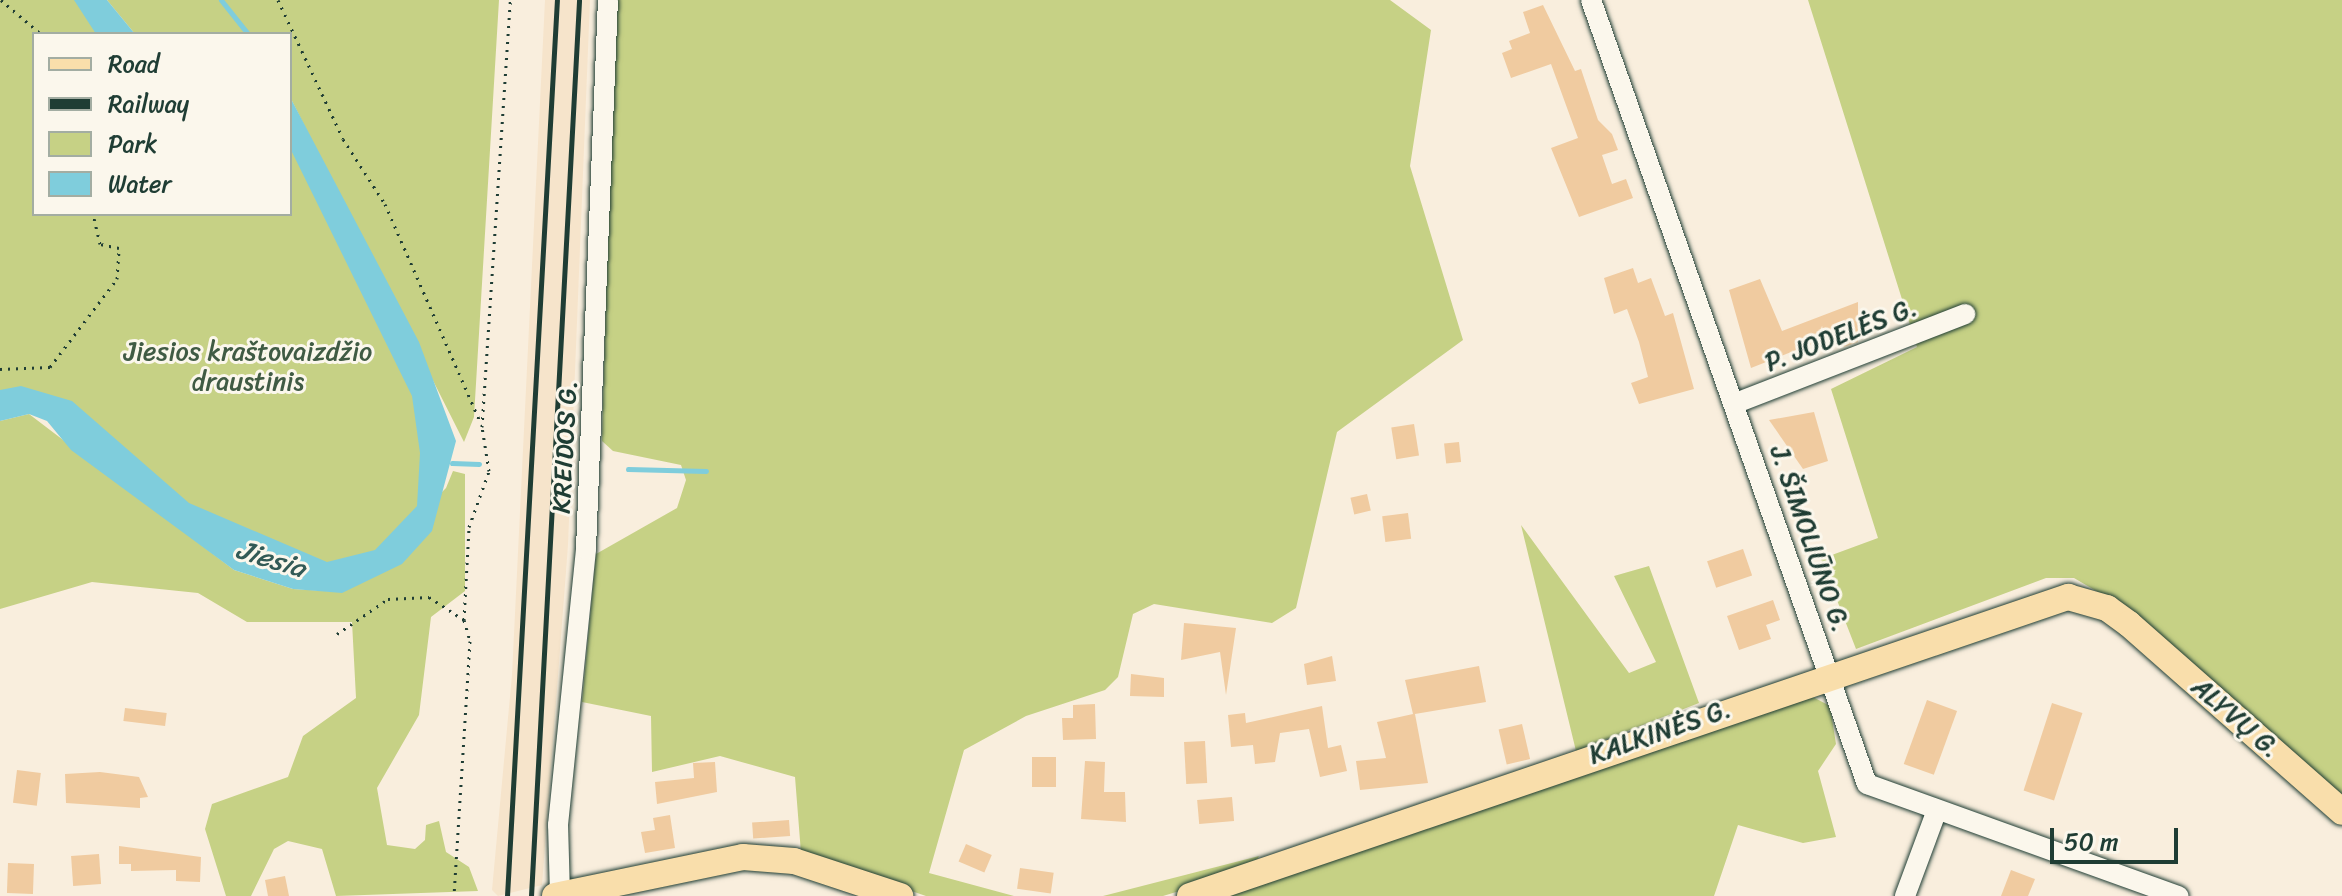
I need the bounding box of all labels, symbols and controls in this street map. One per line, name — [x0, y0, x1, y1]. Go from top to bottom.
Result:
legend — [32, 32, 292, 216]
text: Road — [108, 43, 159, 85]
text: Railway — [108, 83, 189, 125]
text: Park — [108, 123, 157, 165]
text: Water — [108, 163, 171, 205]
street label: P. JODELĖS G. — [1761, 292, 1921, 378]
park label: Jiesios kraštovaizdžio draustinis — [124, 336, 372, 398]
street label: KREIDOS G. — [546, 379, 584, 515]
street label: J. ŠIMOLIŪNO G. — [1764, 442, 1856, 636]
water label: Jiesia — [233, 533, 309, 585]
street label: ALYVŲ G. — [2185, 671, 2287, 765]
street label: KALKINĖS G. — [1585, 693, 1735, 771]
scale bar — [2054, 812, 2182, 862]
text: 50 m — [2064, 821, 2119, 863]

